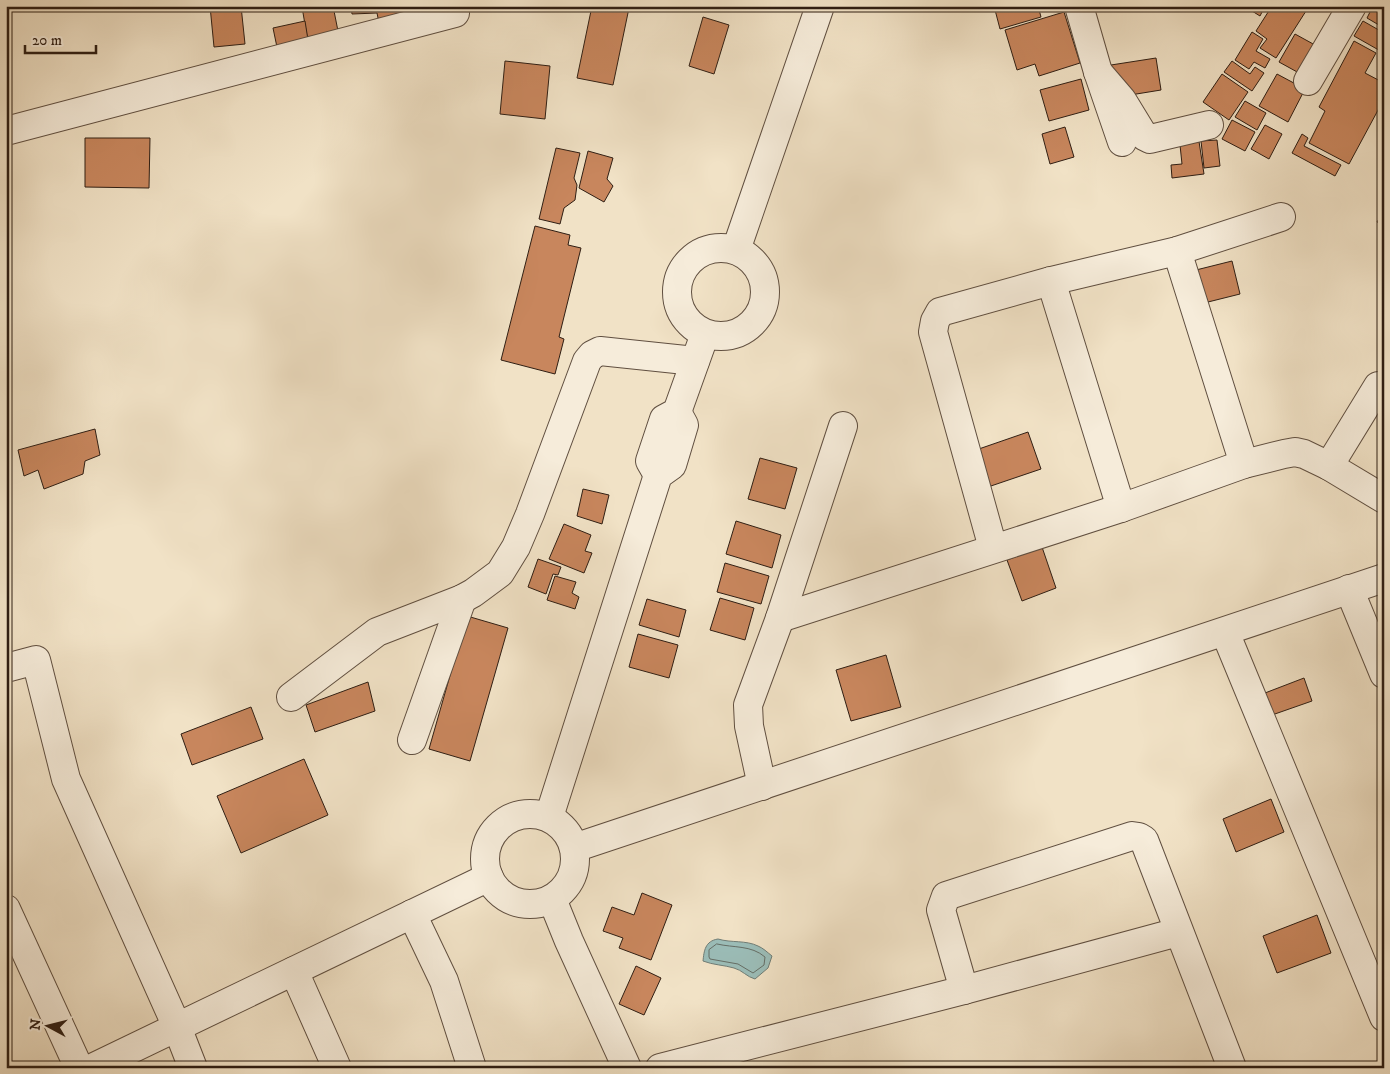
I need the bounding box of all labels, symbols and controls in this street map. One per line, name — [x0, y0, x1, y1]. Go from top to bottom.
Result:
scale bar — [25, 22, 96, 54]
text: 20 m — [32, 31, 62, 50]
north arrow — [22, 1002, 72, 1052]
text: N — [26, 1017, 46, 1031]

